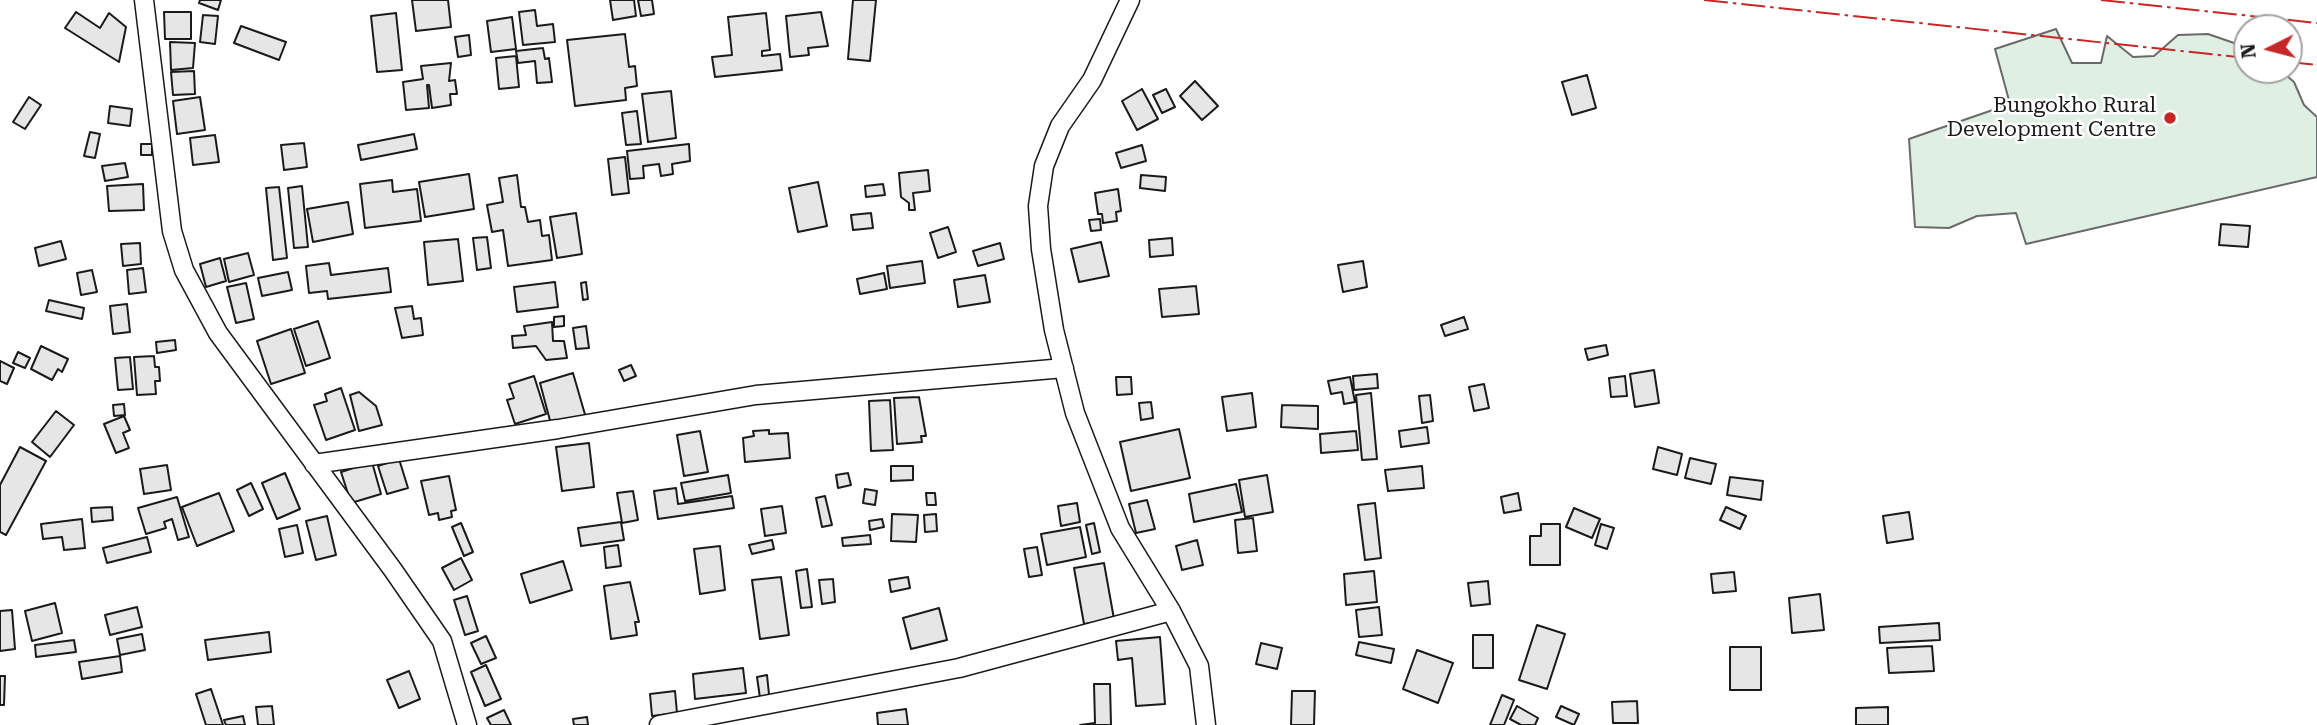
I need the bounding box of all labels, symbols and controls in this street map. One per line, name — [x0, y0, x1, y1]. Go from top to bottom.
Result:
north arrow — [2233, 14, 2303, 84]
text: N — [2236, 43, 2261, 60]
place label: Bungokho Rural Development Centre — [1947, 93, 2156, 143]
marker: Bungokho Rural Development Centre — [2162, 110, 2178, 126]

